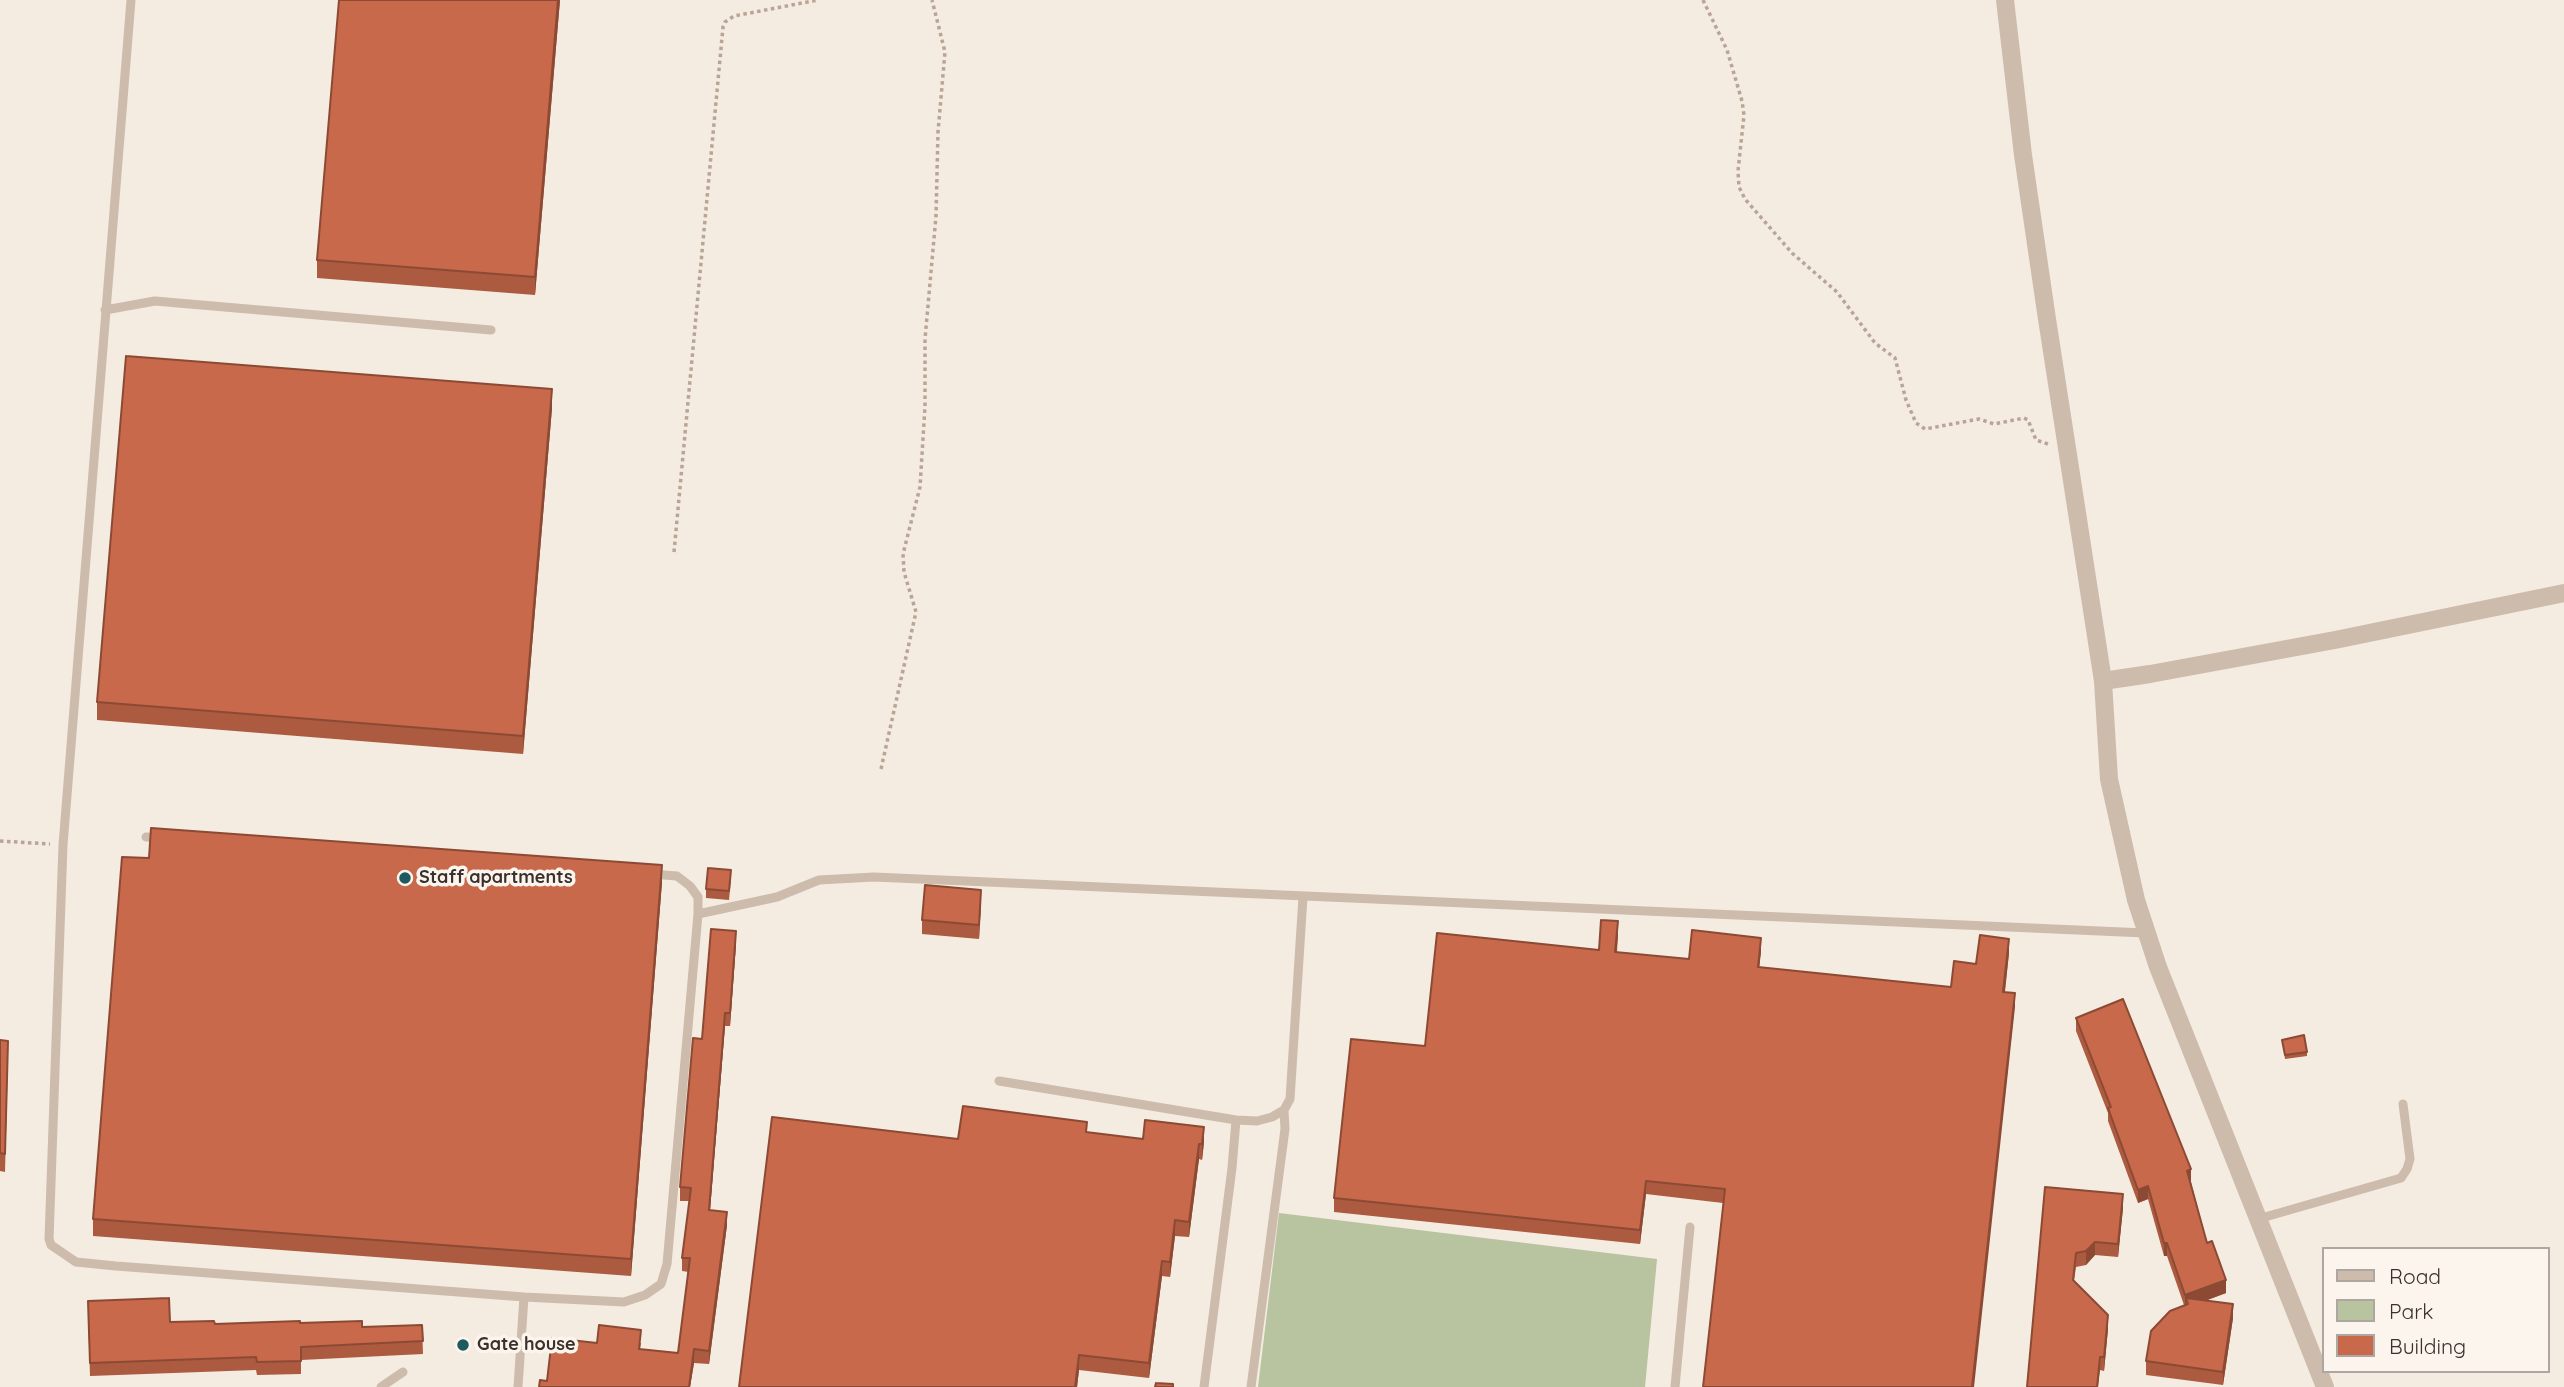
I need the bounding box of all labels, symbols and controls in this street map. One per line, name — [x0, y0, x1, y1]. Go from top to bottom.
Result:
place label: Staff apartments — [419, 867, 573, 889]
marker: Staff apartments — [397, 870, 413, 886]
legend — [2322, 1247, 2550, 1373]
text: Road — [2389, 1263, 2441, 1289]
text: Park — [2389, 1298, 2433, 1324]
text: Building — [2389, 1333, 2466, 1359]
place label: Gate house — [477, 1334, 576, 1356]
marker: Gate house — [455, 1337, 471, 1353]

